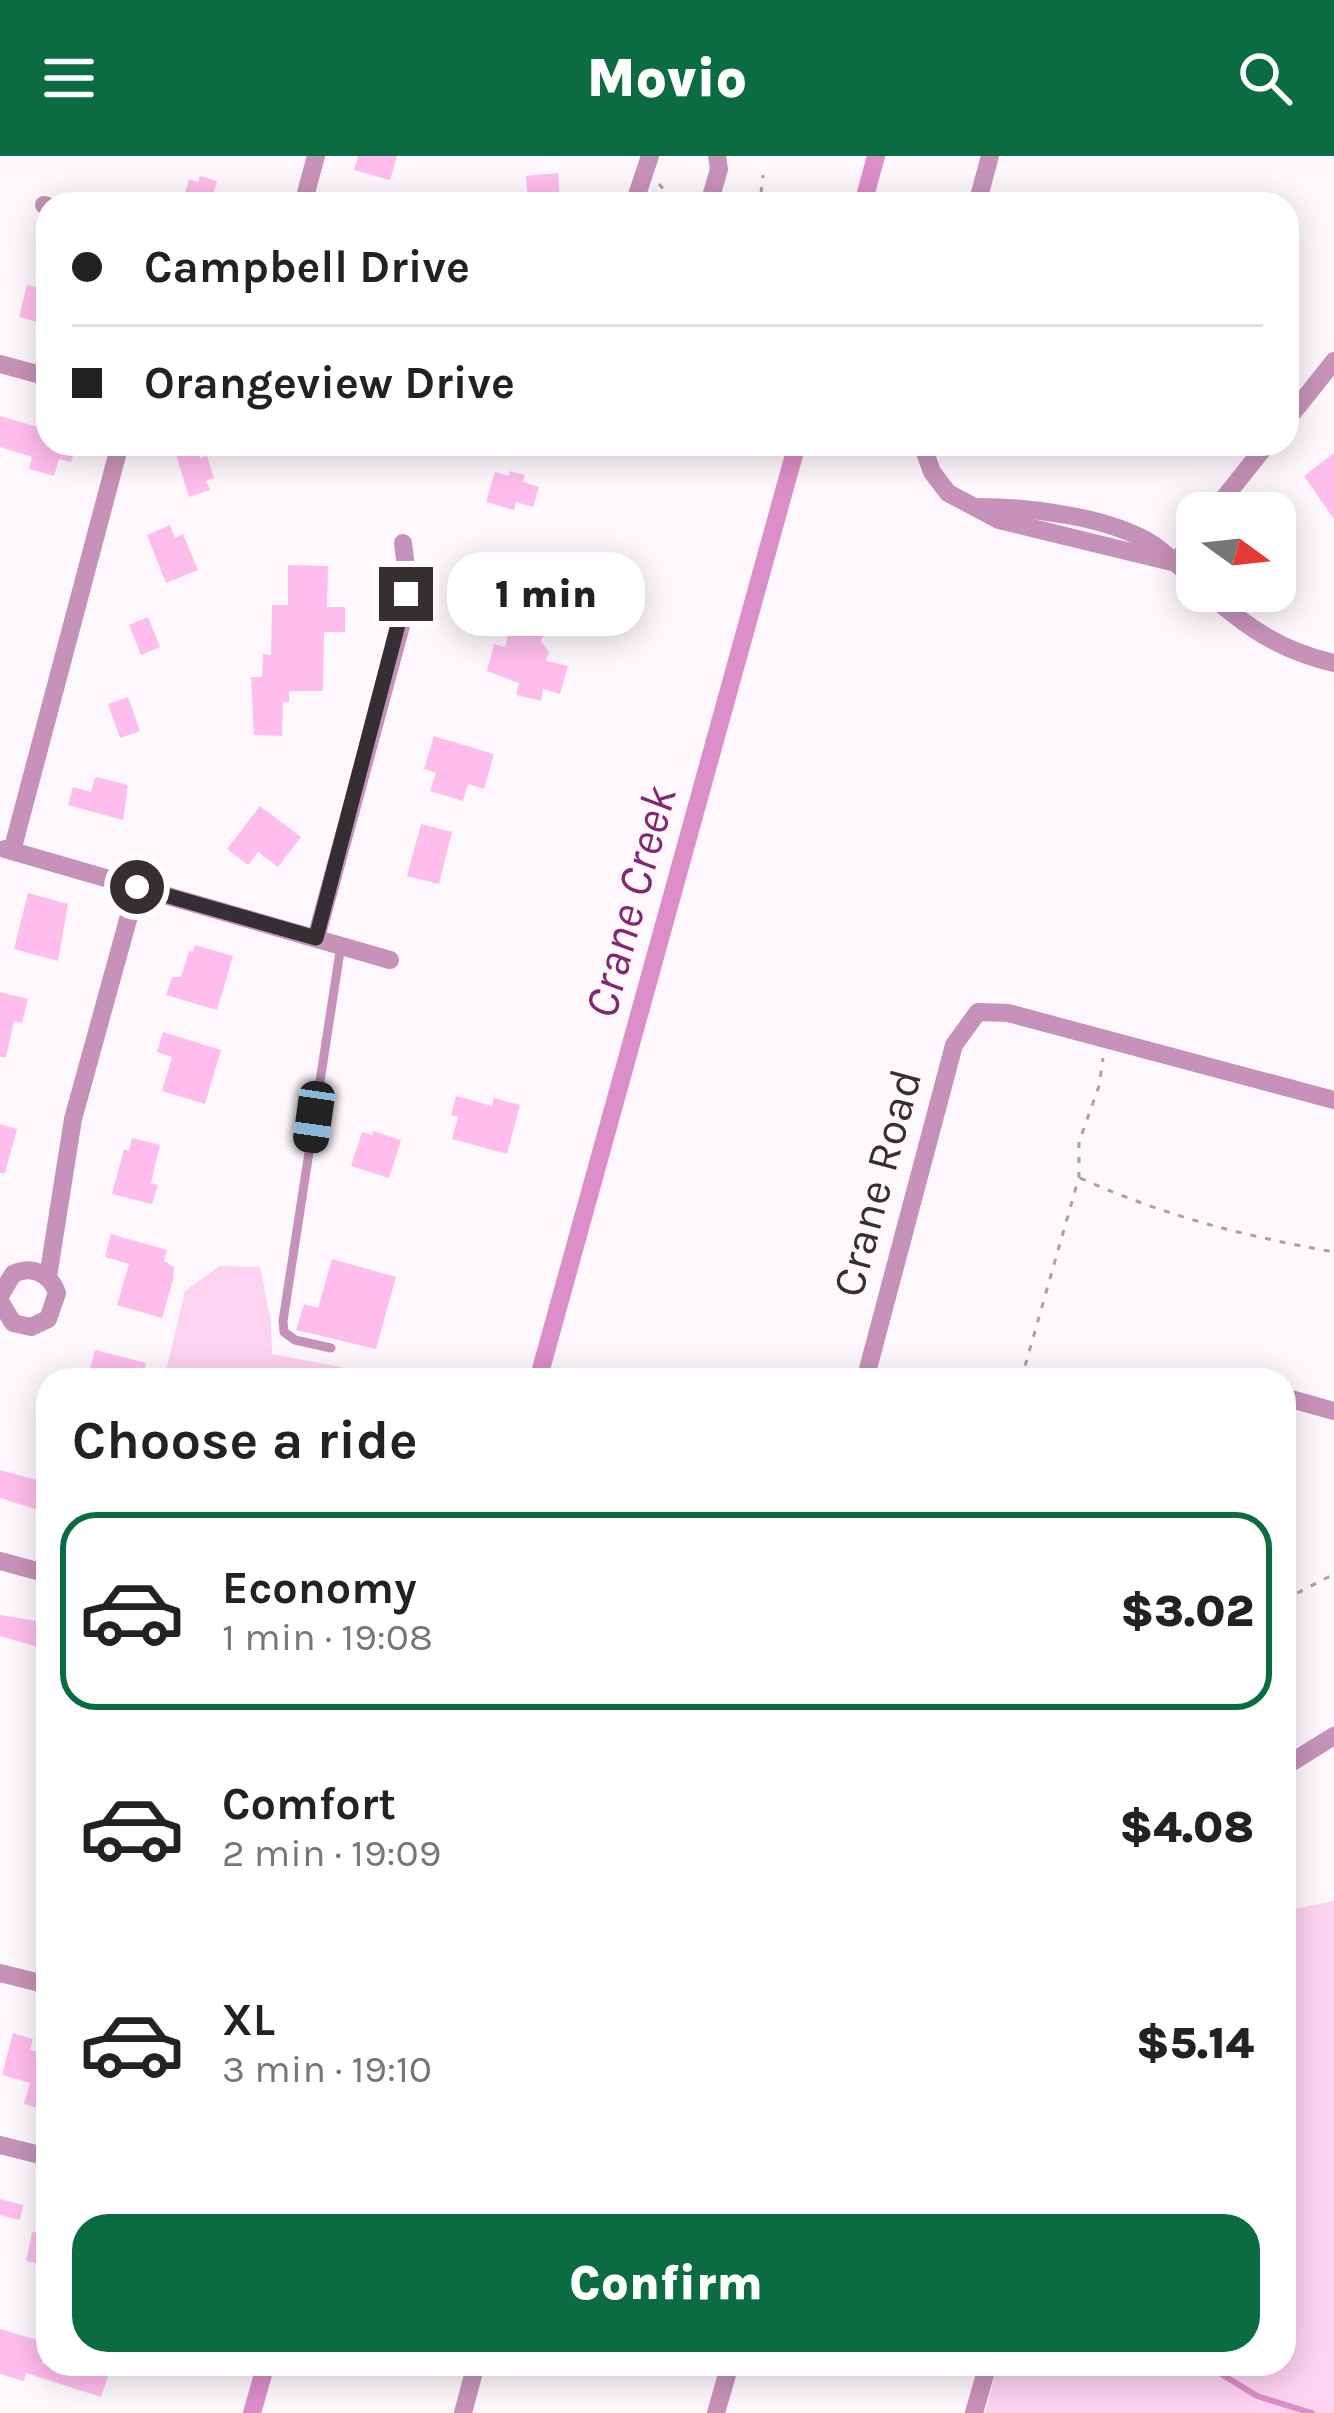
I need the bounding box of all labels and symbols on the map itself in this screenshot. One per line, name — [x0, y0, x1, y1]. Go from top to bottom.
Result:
north arrow — [1176, 492, 1296, 612]
callout: 1 min — [448, 552, 646, 636]
route end — [379, 567, 433, 621]
water label: Crane Creek — [572, 779, 688, 1024]
route start — [110, 860, 164, 914]
street label: Crane Road — [822, 1064, 932, 1302]
car — [291, 1079, 337, 1155]

